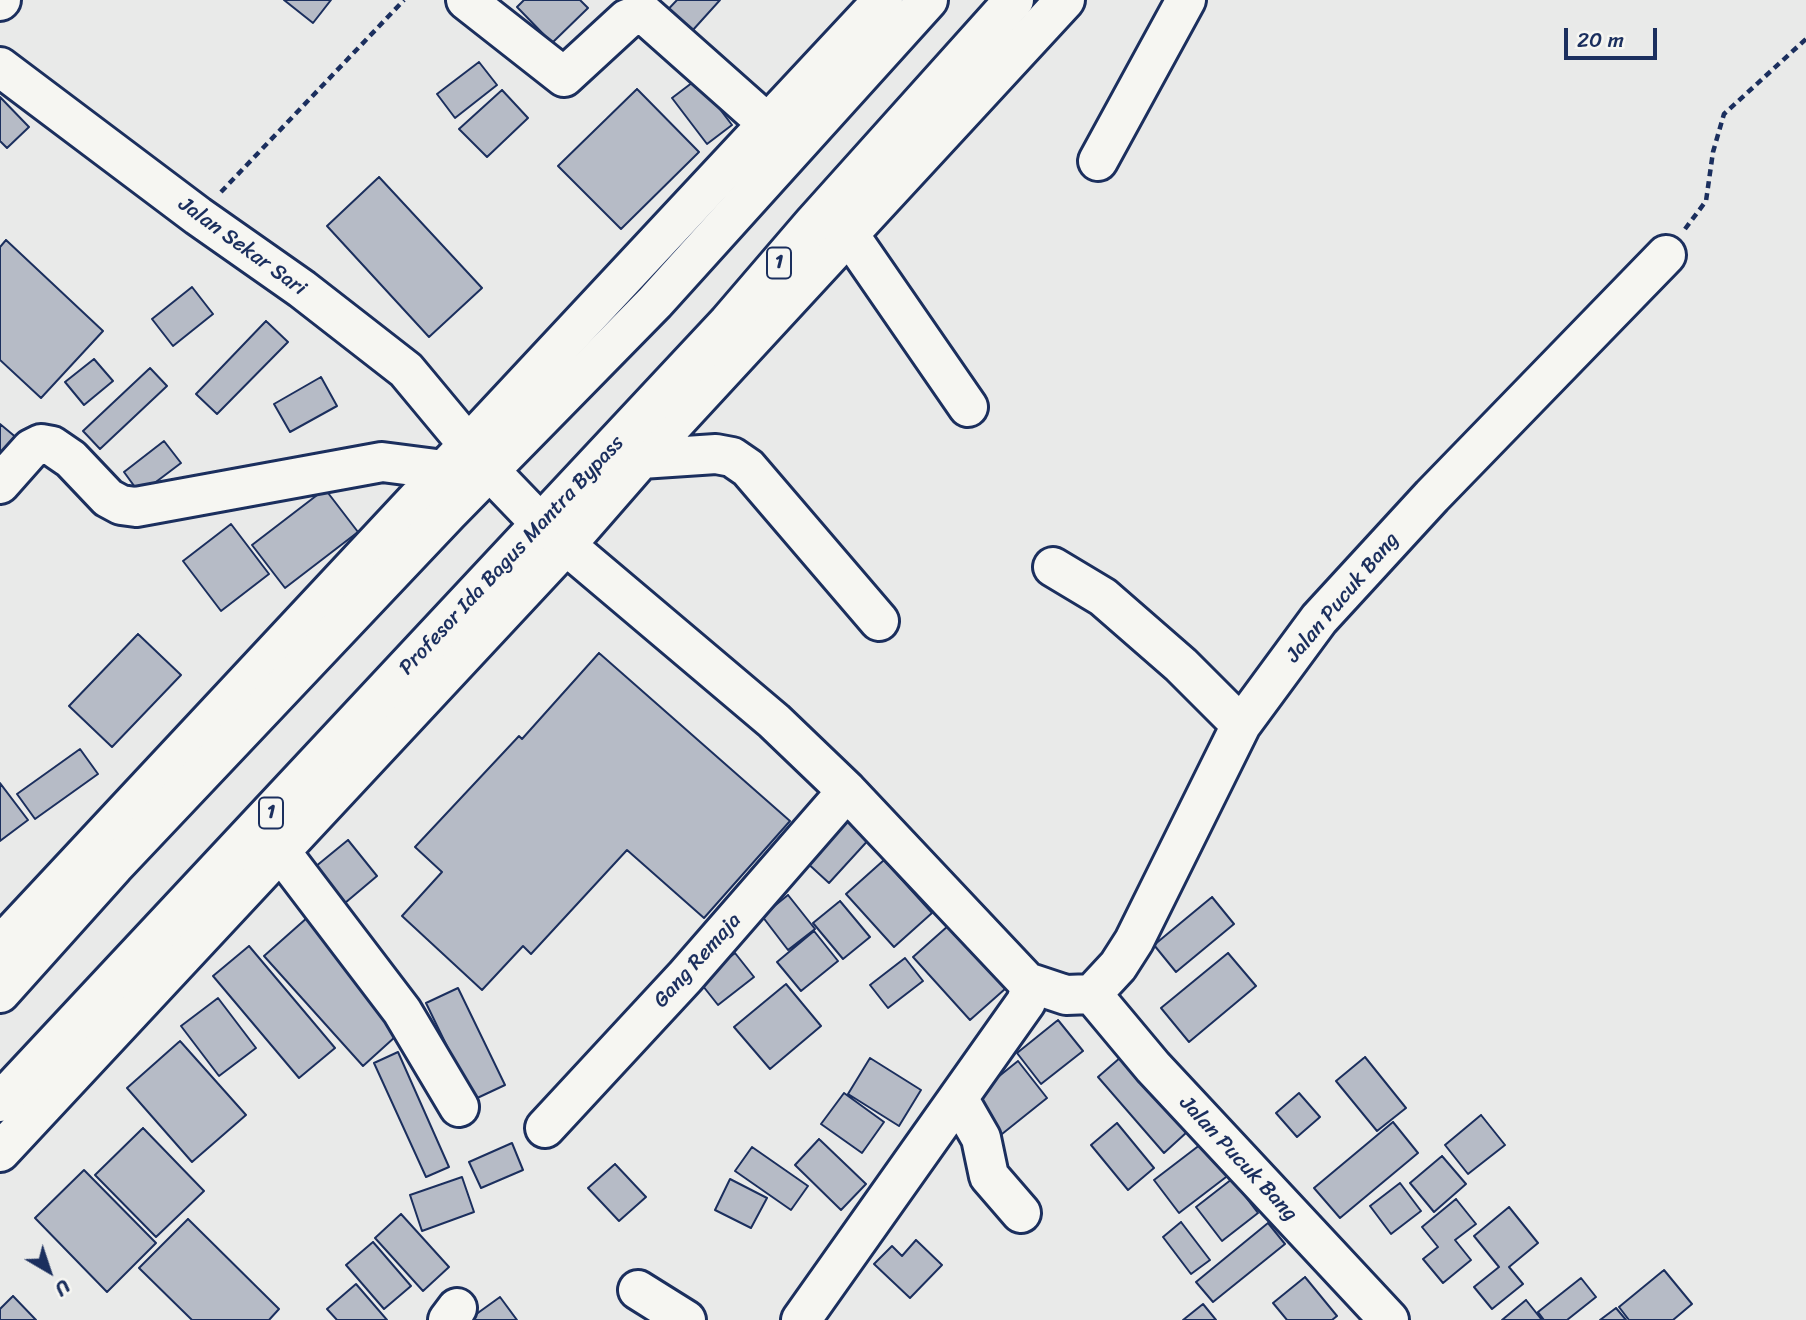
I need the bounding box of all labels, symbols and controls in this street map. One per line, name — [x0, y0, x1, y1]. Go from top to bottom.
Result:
scale bar — [1568, 14, 1661, 58]
text: 20 m — [1577, 21, 1624, 59]
street label: Jalan Sekar Sari — [173, 192, 311, 302]
road number: 1 — [767, 247, 791, 278]
street label: Profesor Ida Bagus Mantra Bypass — [394, 431, 630, 681]
street label: Jalan Pucuk Bang — [1281, 528, 1405, 668]
road number: 1 — [259, 798, 283, 828]
street label: Gang Remaja — [649, 909, 747, 1013]
street label: Jalan Pucuk Bang — [1174, 1091, 1302, 1227]
north arrow — [14, 1236, 84, 1306]
text: U — [47, 1271, 78, 1304]

